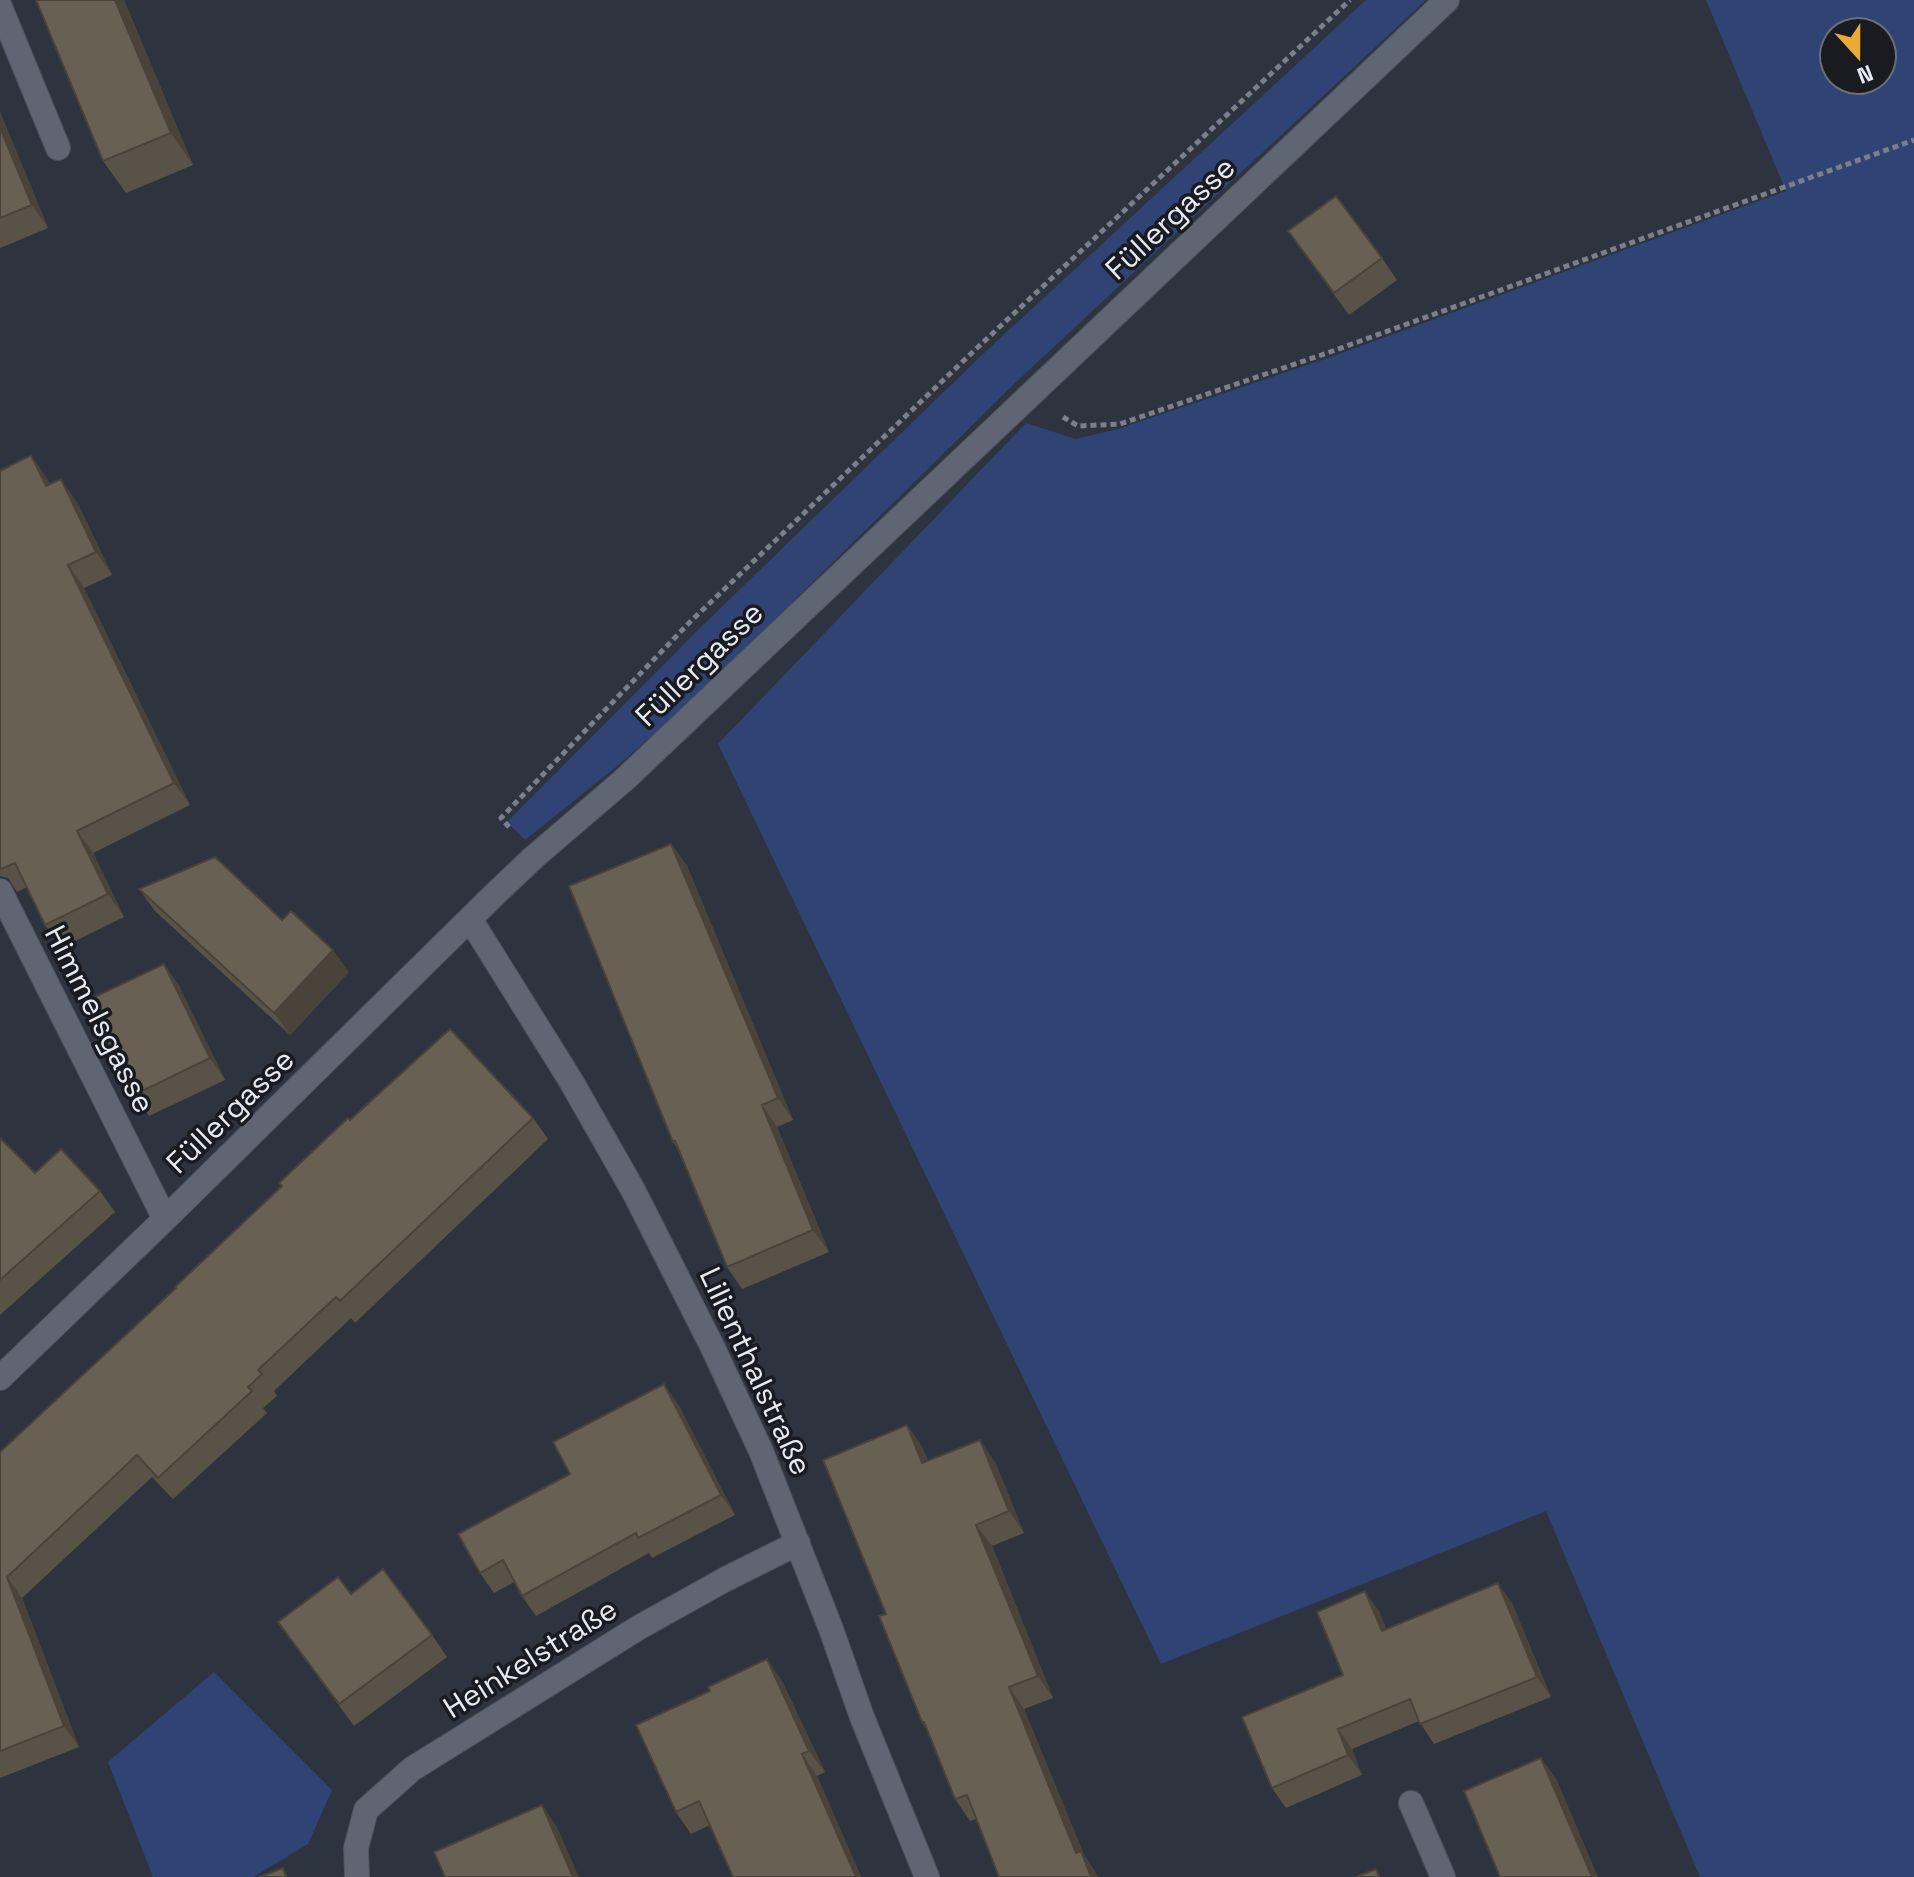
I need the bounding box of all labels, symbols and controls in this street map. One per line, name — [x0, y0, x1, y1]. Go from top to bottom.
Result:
north arrow — [1818, 16, 1898, 96]
text: N — [1853, 59, 1877, 90]
street label: Füllergasse — [1097, 148, 1243, 288]
street label: Füllergasse — [627, 593, 771, 735]
street label: Himmelsgasse — [36, 919, 164, 1119]
street label: Füllergasse — [158, 1040, 302, 1182]
street label: Lilienthalstraße — [691, 1261, 821, 1481]
street label: Heinkelstraße — [436, 1589, 624, 1727]

